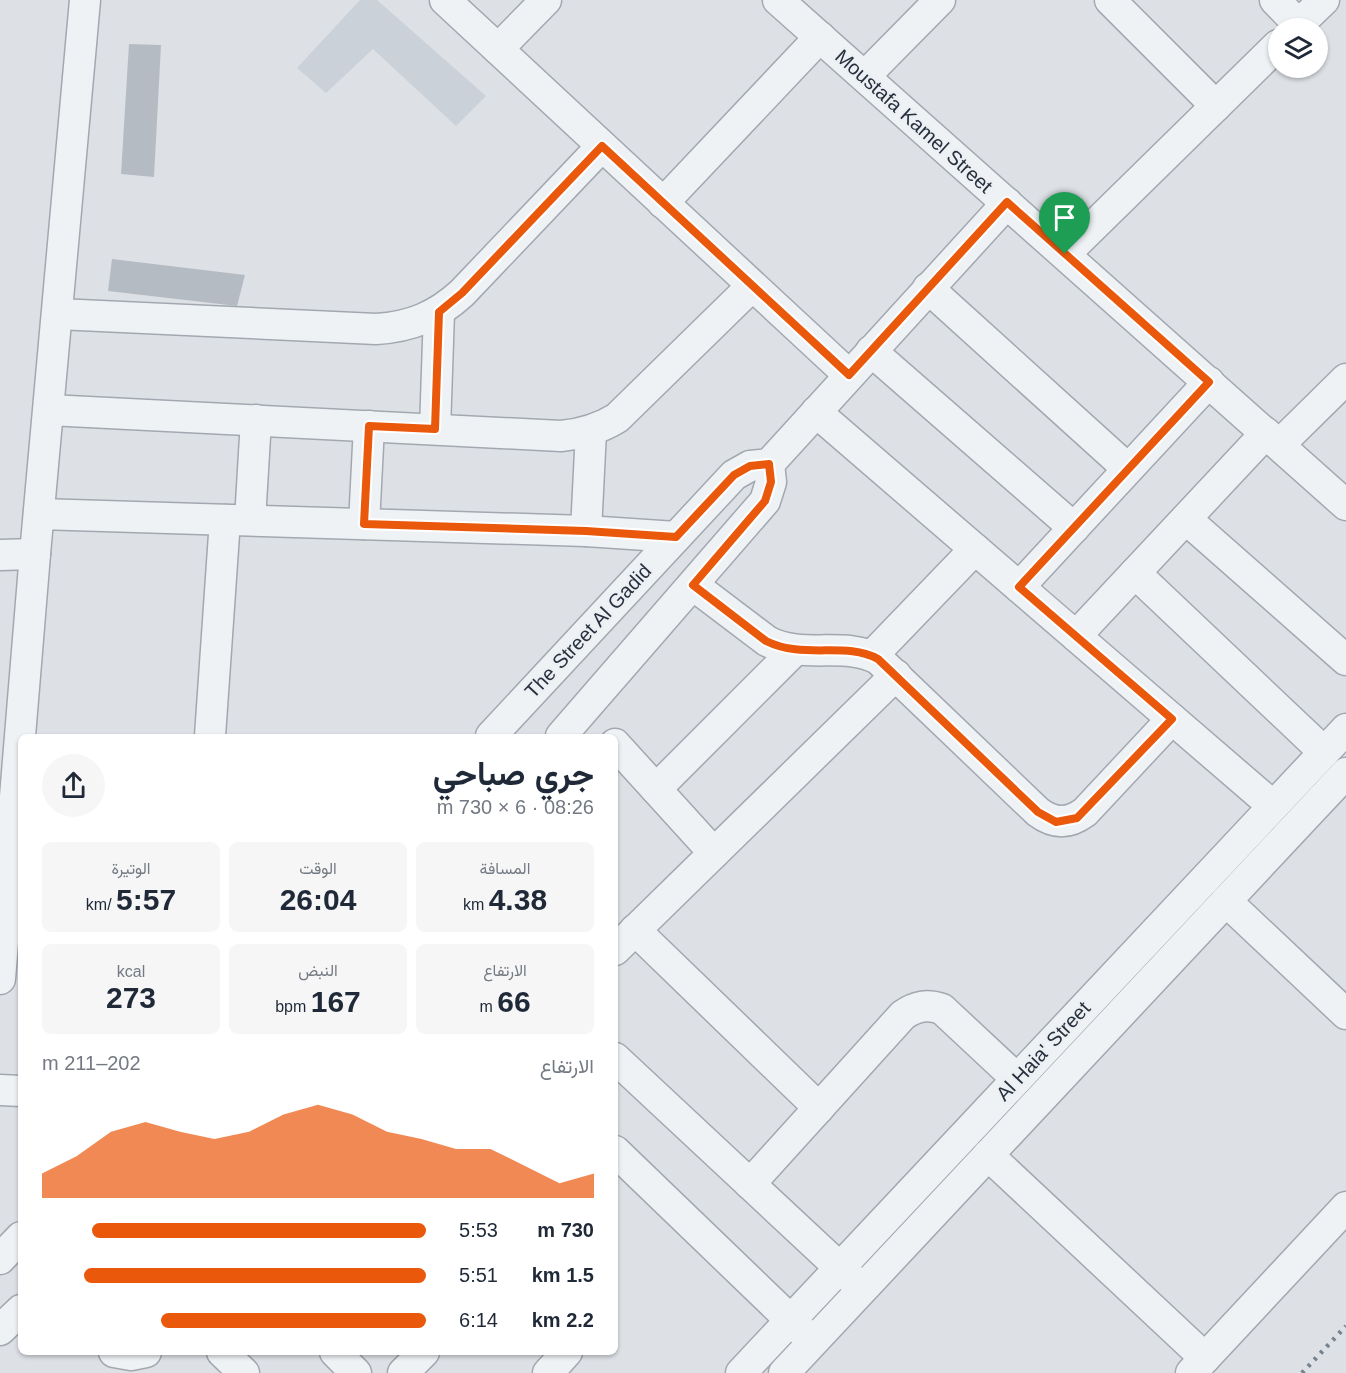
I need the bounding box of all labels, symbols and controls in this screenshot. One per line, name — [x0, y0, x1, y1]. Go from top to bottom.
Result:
map controls — [1268, 18, 1328, 78]
button: layers — [1268, 18, 1328, 78]
street label: Moustafa Kamel Street — [831, 45, 997, 198]
pin — [1039, 192, 1090, 254]
icon: arrive — [1048, 201, 1081, 234]
street label: The Street Al Gadid — [520, 560, 656, 702]
button: share — [42, 754, 105, 817]
text: جري صباحي — [433, 755, 594, 792]
text: 08:26 · 6 × 730 m — [437, 796, 594, 818]
text: الوتيرة — [111, 860, 151, 877]
text: الوقت — [299, 860, 337, 877]
text: المسافة — [480, 860, 530, 877]
text: 5:57 — [116, 883, 176, 916]
text: 26:04 — [280, 883, 356, 916]
text: 4.38 — [489, 883, 547, 916]
text: /km — [86, 896, 116, 913]
text: km — [463, 896, 489, 913]
text: النبض — [298, 962, 338, 979]
text: الارتفاع — [483, 962, 527, 979]
text: kcal — [117, 963, 145, 980]
text: 273 — [106, 981, 156, 1014]
text: 167 — [311, 985, 361, 1018]
text: 66 — [497, 985, 531, 1018]
street label: Al Haia' Street — [992, 997, 1095, 1105]
text: bpm — [275, 998, 311, 1015]
text: m — [479, 998, 497, 1015]
text: 202–211 m — [42, 1052, 141, 1074]
text: الارتفاع — [540, 1055, 594, 1077]
text: 5:53 — [459, 1219, 498, 1241]
text: 730 m — [537, 1219, 594, 1241]
text: 5:51 — [459, 1264, 498, 1286]
text: 1.5 km — [532, 1264, 594, 1286]
text: 6:14 — [459, 1309, 498, 1331]
text: 2.2 km — [532, 1309, 594, 1331]

